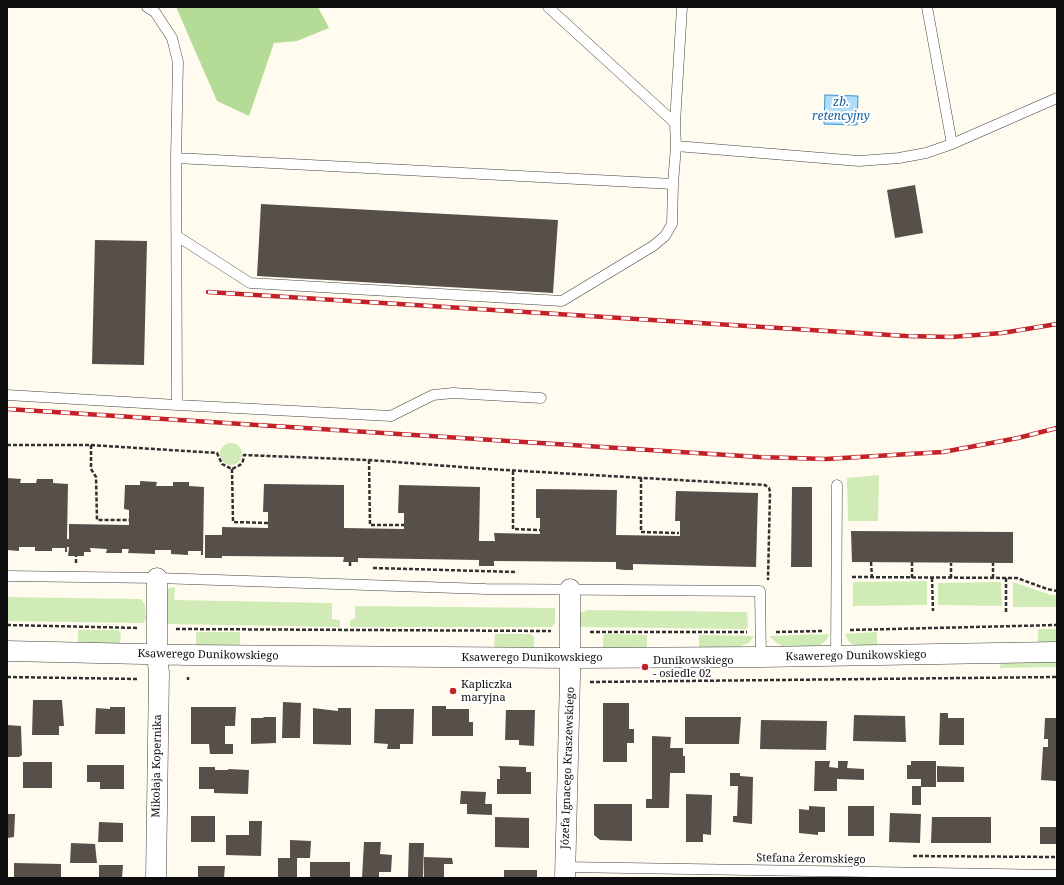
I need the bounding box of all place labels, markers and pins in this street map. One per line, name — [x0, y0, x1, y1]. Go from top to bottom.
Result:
place label: Dunikowskiego - osiedle 02 — [653, 654, 734, 680]
marker: Dunikowskiego - osiedle 02 — [640, 662, 650, 672]
place label: Kapliczka maryjna — [461, 678, 512, 704]
marker: Kapliczka maryjna — [448, 686, 458, 696]

